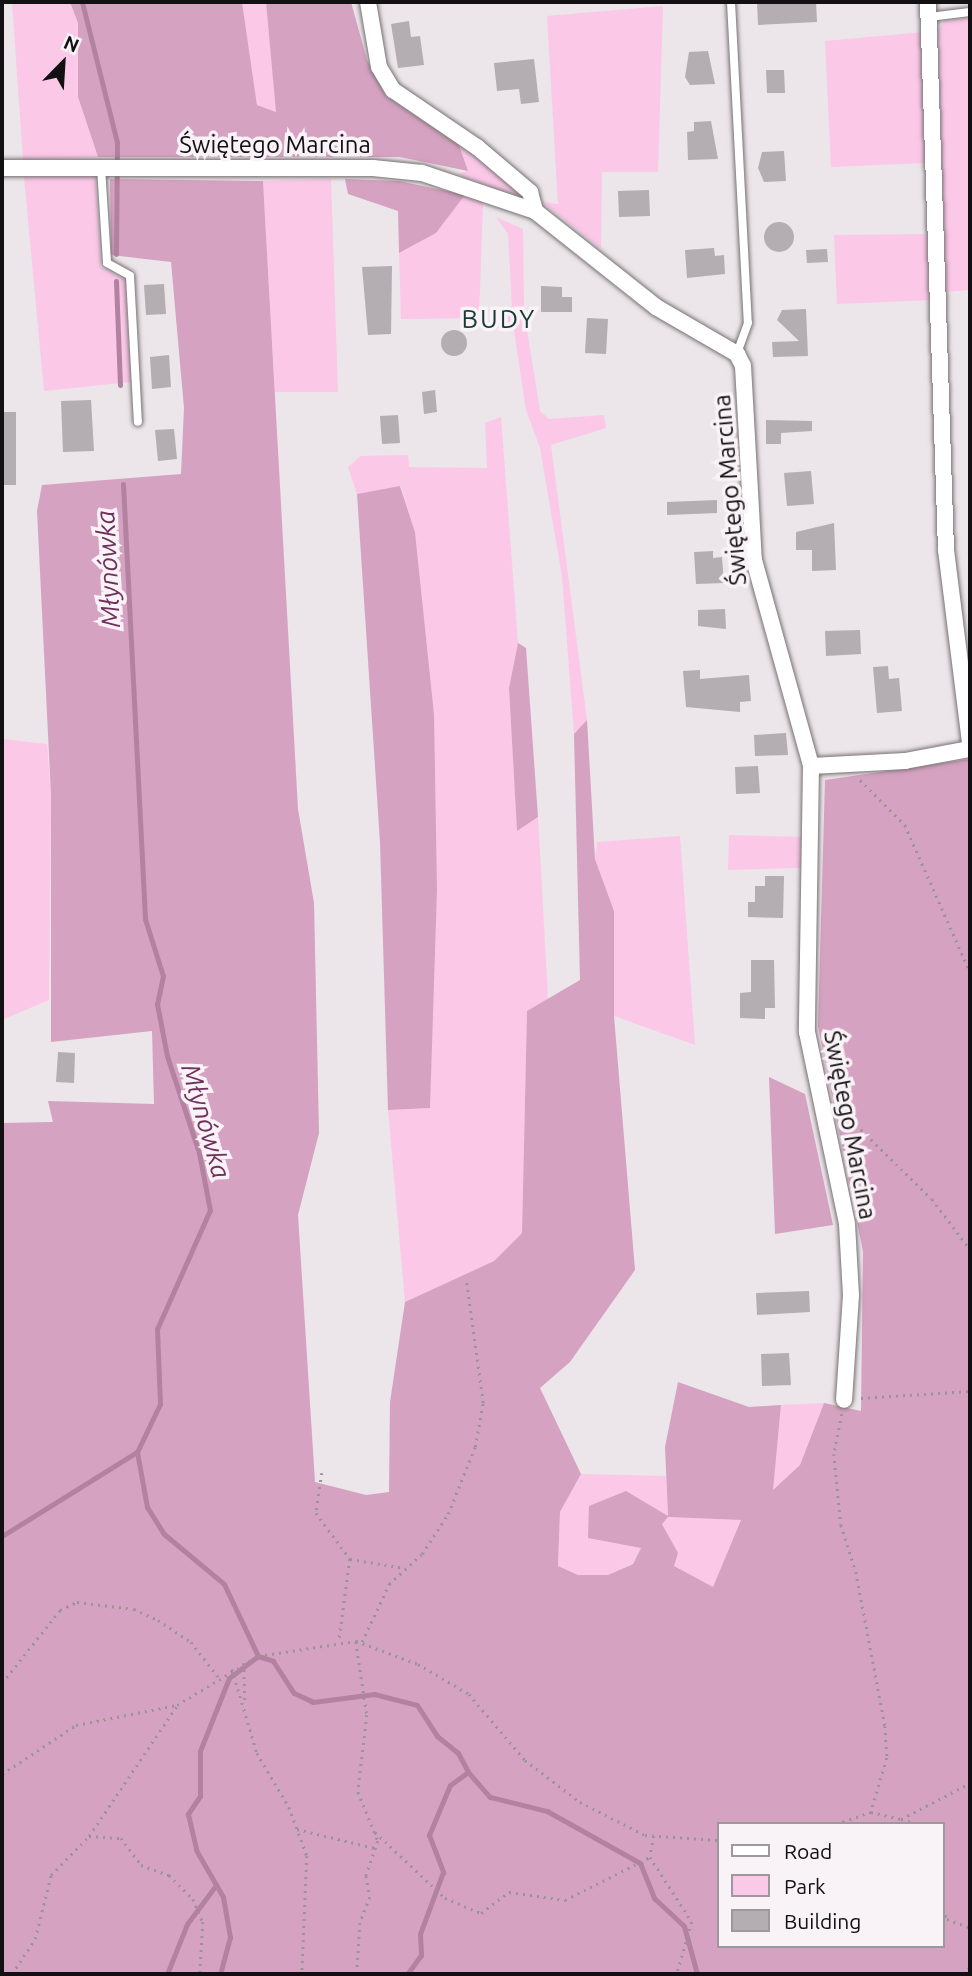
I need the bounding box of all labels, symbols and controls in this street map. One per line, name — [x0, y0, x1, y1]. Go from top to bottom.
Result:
north arrow — [28, 28, 98, 98]
text: N — [61, 31, 82, 57]
street label: Świętego Marcina — [179, 131, 371, 159]
district label: BUDY — [462, 303, 536, 335]
street label: Świętego Marcina — [707, 393, 753, 587]
water label: Młynówka — [89, 510, 127, 628]
street label: Świętego Marcina — [818, 1028, 882, 1222]
water label: Młynówka — [175, 1060, 237, 1182]
legend — [716, 1822, 944, 1948]
text: Road — [784, 1839, 832, 1863]
text: Park — [784, 1874, 826, 1898]
text: Building — [784, 1909, 861, 1933]

